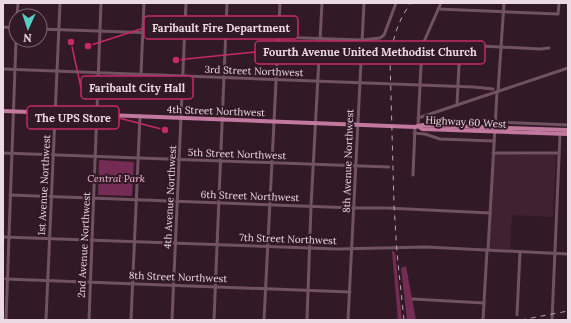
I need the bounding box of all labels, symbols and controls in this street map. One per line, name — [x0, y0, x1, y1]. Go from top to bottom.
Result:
north arrow — [8, 8, 48, 48]
callout: Faribault Fire Department — [144, 16, 298, 39]
text: Faribault Fire Department — [152, 21, 290, 35]
text: N — [22, 31, 32, 45]
callout: Fourth Avenue United Methodist Church — [255, 41, 485, 64]
text: Fourth Avenue United Methodist Church — [263, 45, 477, 59]
street label: 3rd Street Northwest — [204, 63, 304, 79]
callout: Faribault City Hall — [81, 76, 193, 99]
text: Faribault City Hall — [89, 81, 186, 95]
street label: 4th Street Northwest — [167, 103, 265, 119]
callout: The UPS Store — [27, 106, 119, 129]
street label: 8th Avenue Northwest — [340, 109, 356, 213]
text: The UPS Store — [35, 111, 111, 125]
street label: Highway 60 West — [425, 113, 507, 131]
street label: 1st Avenue Northwest — [35, 134, 53, 236]
street label: 4th Avenue Northwest — [161, 145, 179, 249]
street label: 5th Street Northwest — [188, 146, 286, 162]
park label: Central Park — [87, 172, 145, 185]
street label: 6th Street Northwest — [200, 188, 300, 204]
street label: 2nd Avenue Northwest — [75, 192, 93, 298]
street label: 7th Street Northwest — [239, 231, 337, 247]
street label: 8th Street Northwest — [129, 269, 228, 285]

